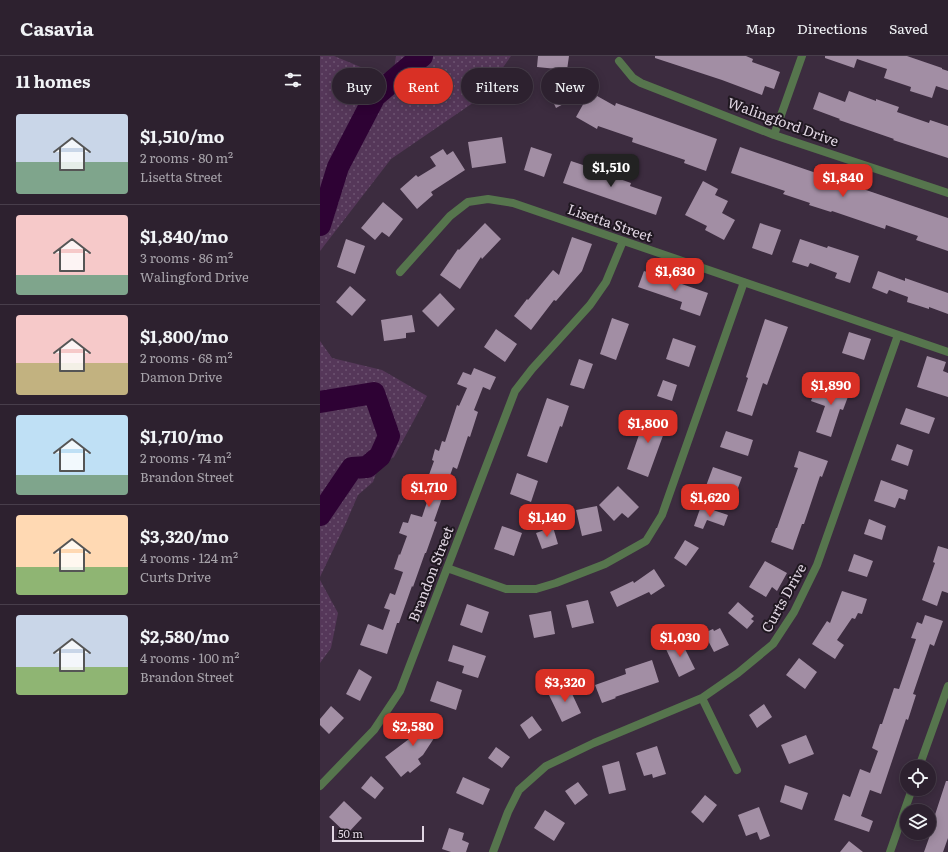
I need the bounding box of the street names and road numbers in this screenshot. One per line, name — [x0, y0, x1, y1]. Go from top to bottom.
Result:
street label: Walingford Drive — [725, 92, 842, 150]
street label: Lisetta Street — [565, 198, 656, 246]
street label: Brandon Street — [403, 523, 458, 624]
street label: Curts Drive — [756, 559, 810, 636]

